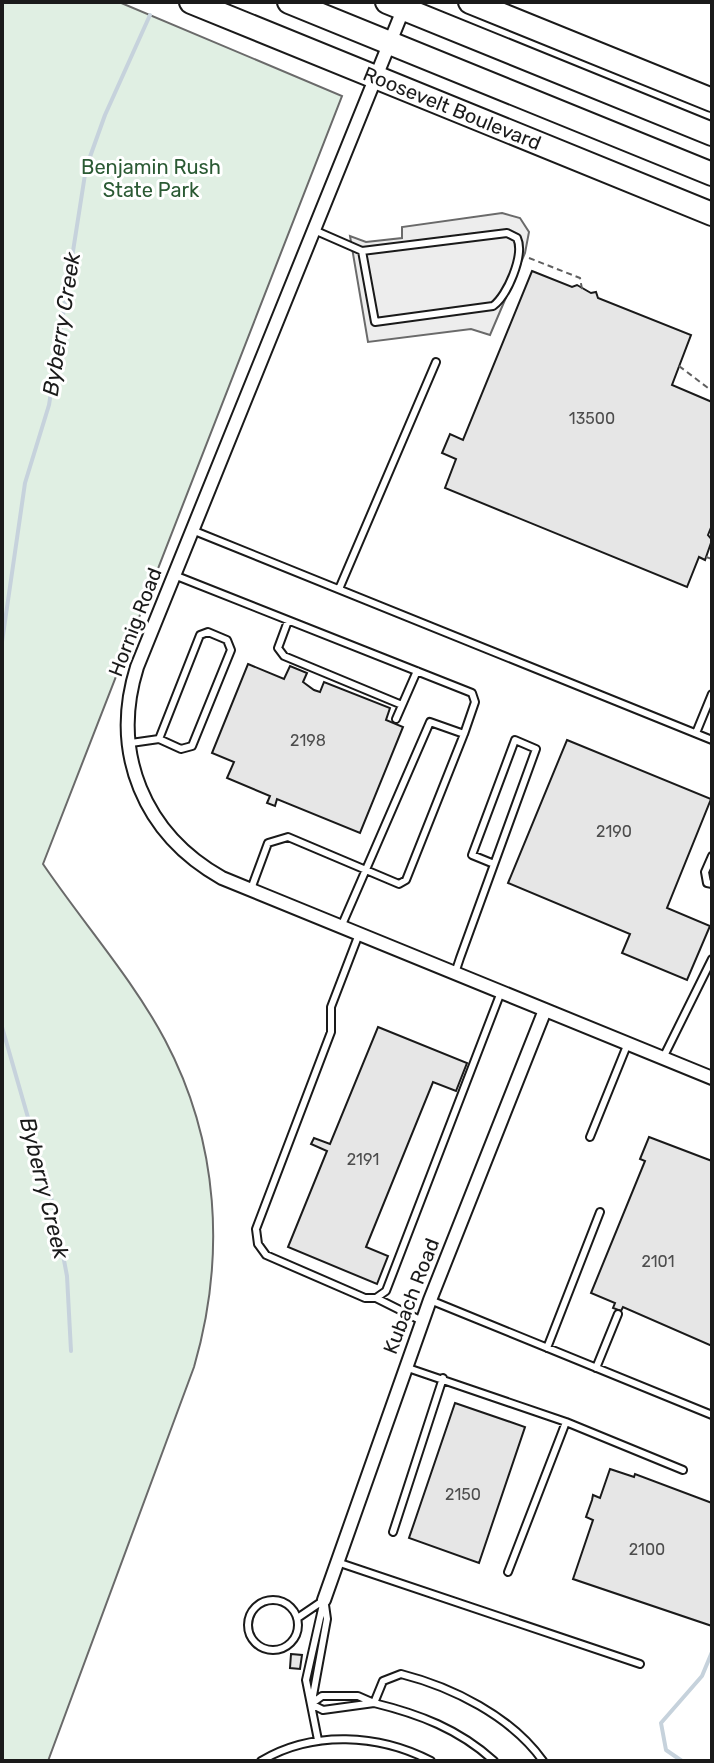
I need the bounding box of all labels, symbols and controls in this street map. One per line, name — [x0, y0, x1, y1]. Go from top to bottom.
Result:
street label: Roosevelt Boulevard — [360, 61, 545, 155]
park label: Benjamin Rush State Park — [81, 155, 221, 202]
water label: Byberry Creek — [37, 250, 86, 398]
house number: 13500 — [569, 409, 615, 428]
street label: Hornig Road — [103, 564, 167, 680]
house number: 2198 — [290, 731, 326, 750]
house number: 2190 — [596, 822, 632, 841]
water label: Byberry Creek — [14, 1114, 75, 1262]
house number: 2191 — [347, 1150, 379, 1169]
street label: Kubach Road — [378, 1235, 444, 1357]
house number: 2101 — [641, 1252, 675, 1271]
house number: 2150 — [445, 1485, 481, 1504]
house number: 2100 — [629, 1540, 665, 1559]

